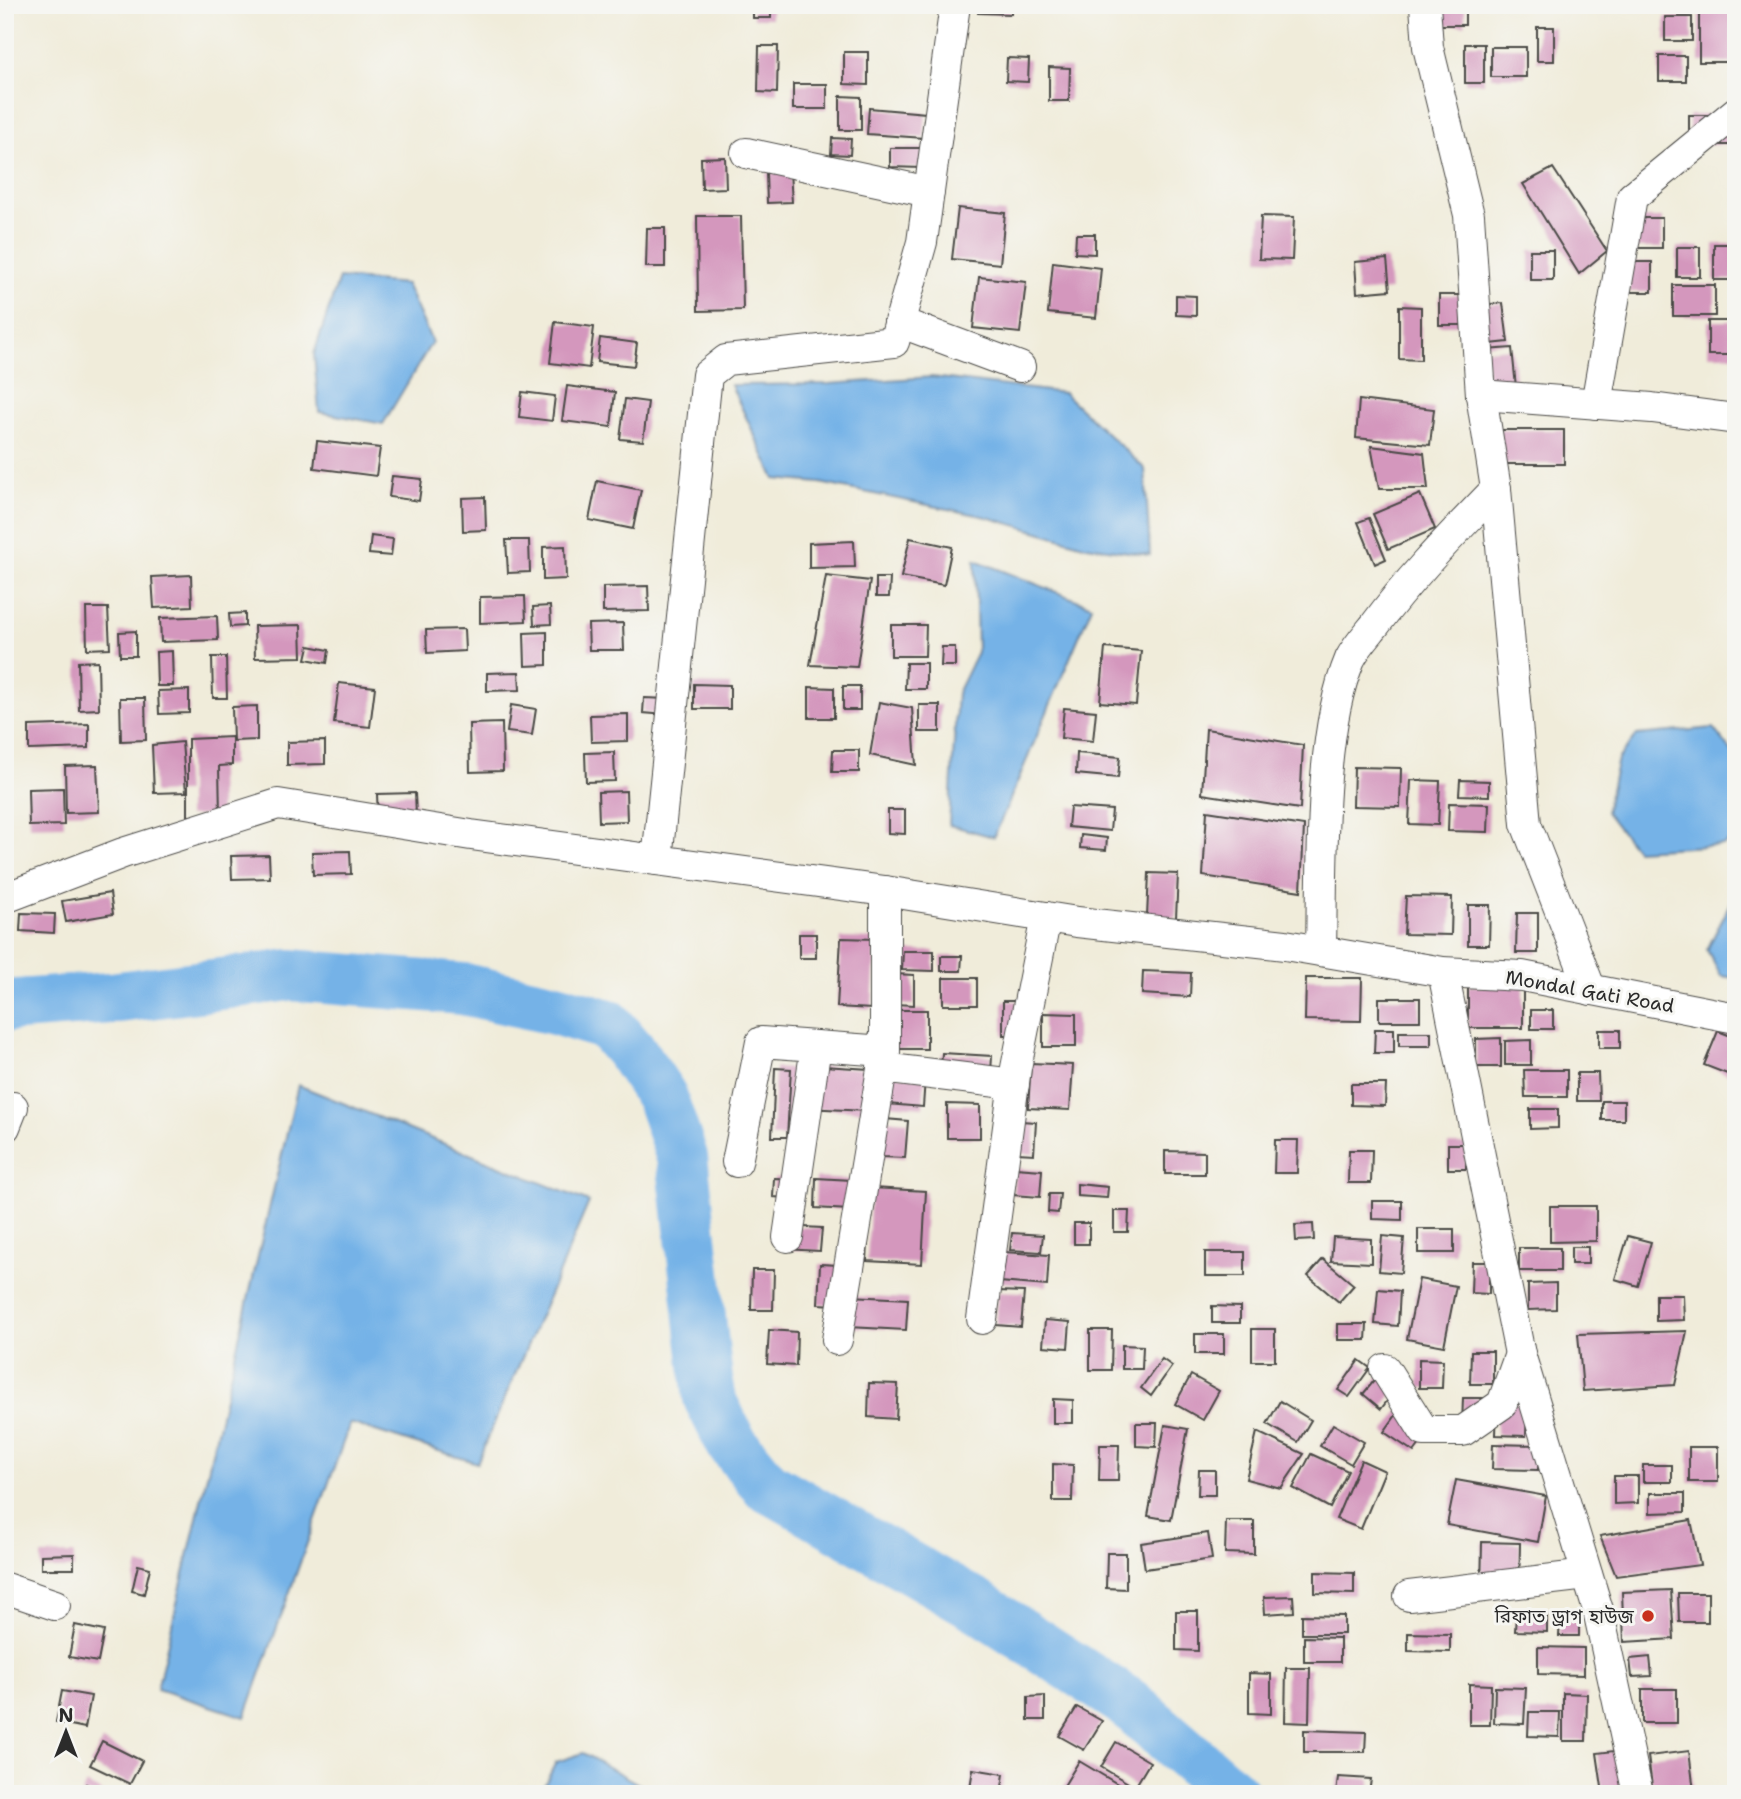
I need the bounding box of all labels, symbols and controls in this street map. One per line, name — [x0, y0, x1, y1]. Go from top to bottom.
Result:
street label: Mondal Gati Road — [1504, 964, 1676, 1019]
place label: রিফাত ড্রাগ হাউজ — [1494, 1604, 1635, 1629]
marker: রিফাত ড্রাগ হাউজ — [1640, 1608, 1656, 1624]
north arrow — [32, 1698, 102, 1768]
text: N — [58, 1703, 74, 1728]

